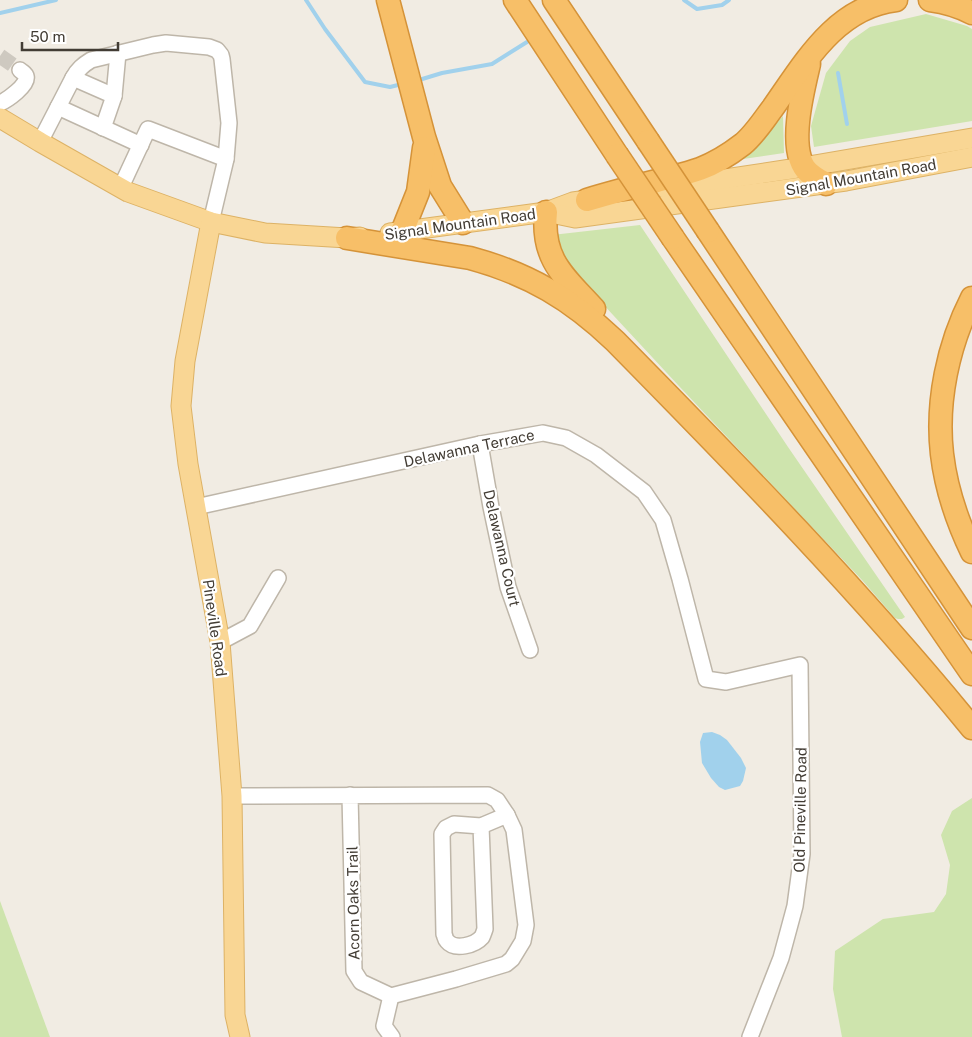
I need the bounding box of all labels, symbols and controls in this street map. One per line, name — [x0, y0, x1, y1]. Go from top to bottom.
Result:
scale bar — [22, 20, 119, 52]
text: 50 m — [30, 28, 65, 45]
street label: Signal Mountain Road — [784, 155, 938, 199]
street label: Signal Mountain Road — [383, 205, 537, 243]
street label: Delawanna Terrace — [402, 426, 536, 470]
street label: Delawanna Court — [480, 488, 524, 608]
street label: Pineville Road — [200, 578, 230, 678]
street label: Old Pineville Road — [790, 747, 810, 873]
street label: Acorn Oaks Trail — [344, 846, 362, 960]

